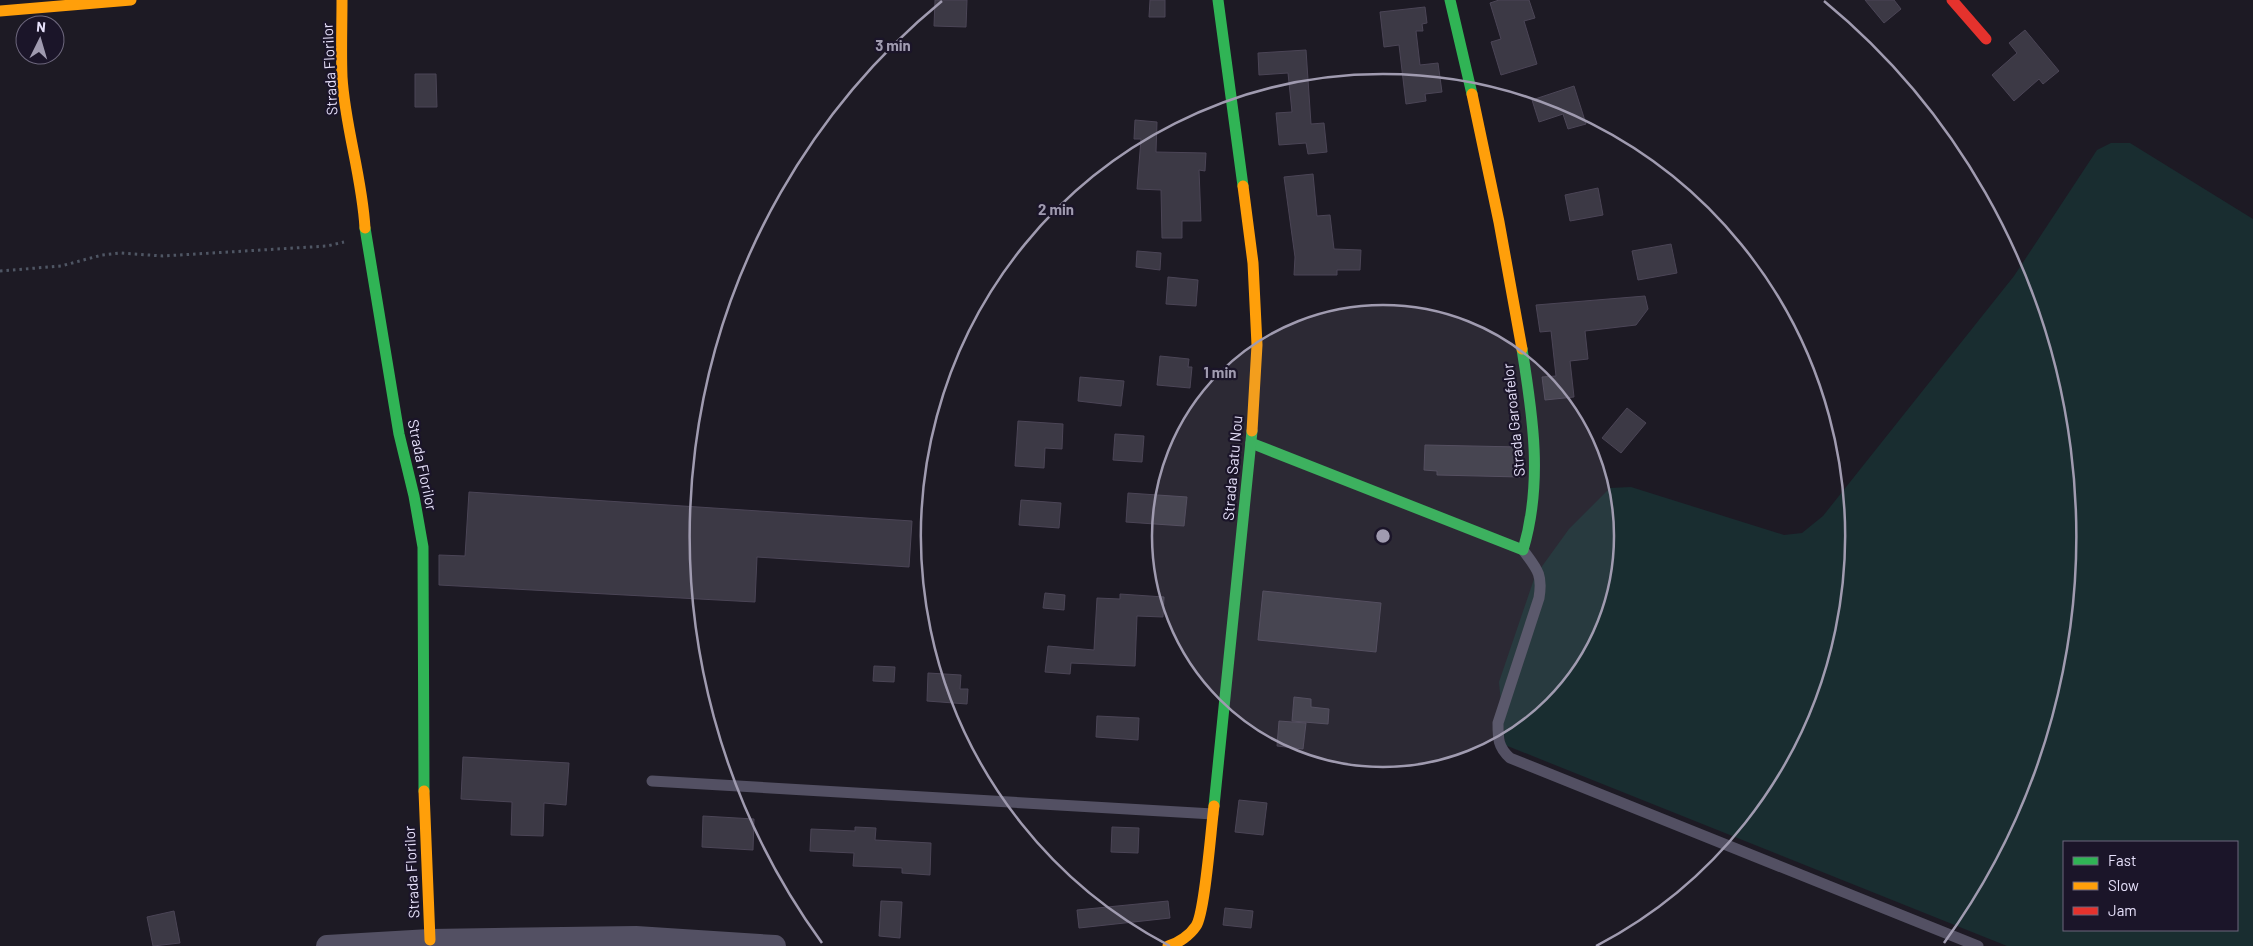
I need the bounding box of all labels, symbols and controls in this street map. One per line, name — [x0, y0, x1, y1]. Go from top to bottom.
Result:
north arrow — [15, 15, 65, 65]
text: N — [36, 18, 47, 35]
street label: Strada Florilor — [318, 22, 340, 116]
text: 3 min — [875, 36, 911, 54]
text: 2 min — [1038, 200, 1074, 218]
street label: Strada Garoafelor — [1498, 362, 1528, 478]
text: 1 min — [1204, 363, 1236, 381]
street label: Strada Satu Nou — [1218, 415, 1246, 521]
street label: Strada Florilor — [405, 418, 442, 513]
centre of rings — [1374, 527, 1392, 545]
street label: Strada Florilor — [400, 825, 422, 919]
legend — [2063, 841, 2238, 931]
text: Fast — [2108, 851, 2136, 869]
text: Slow — [2108, 876, 2139, 894]
text: Jam — [2108, 901, 2137, 919]

